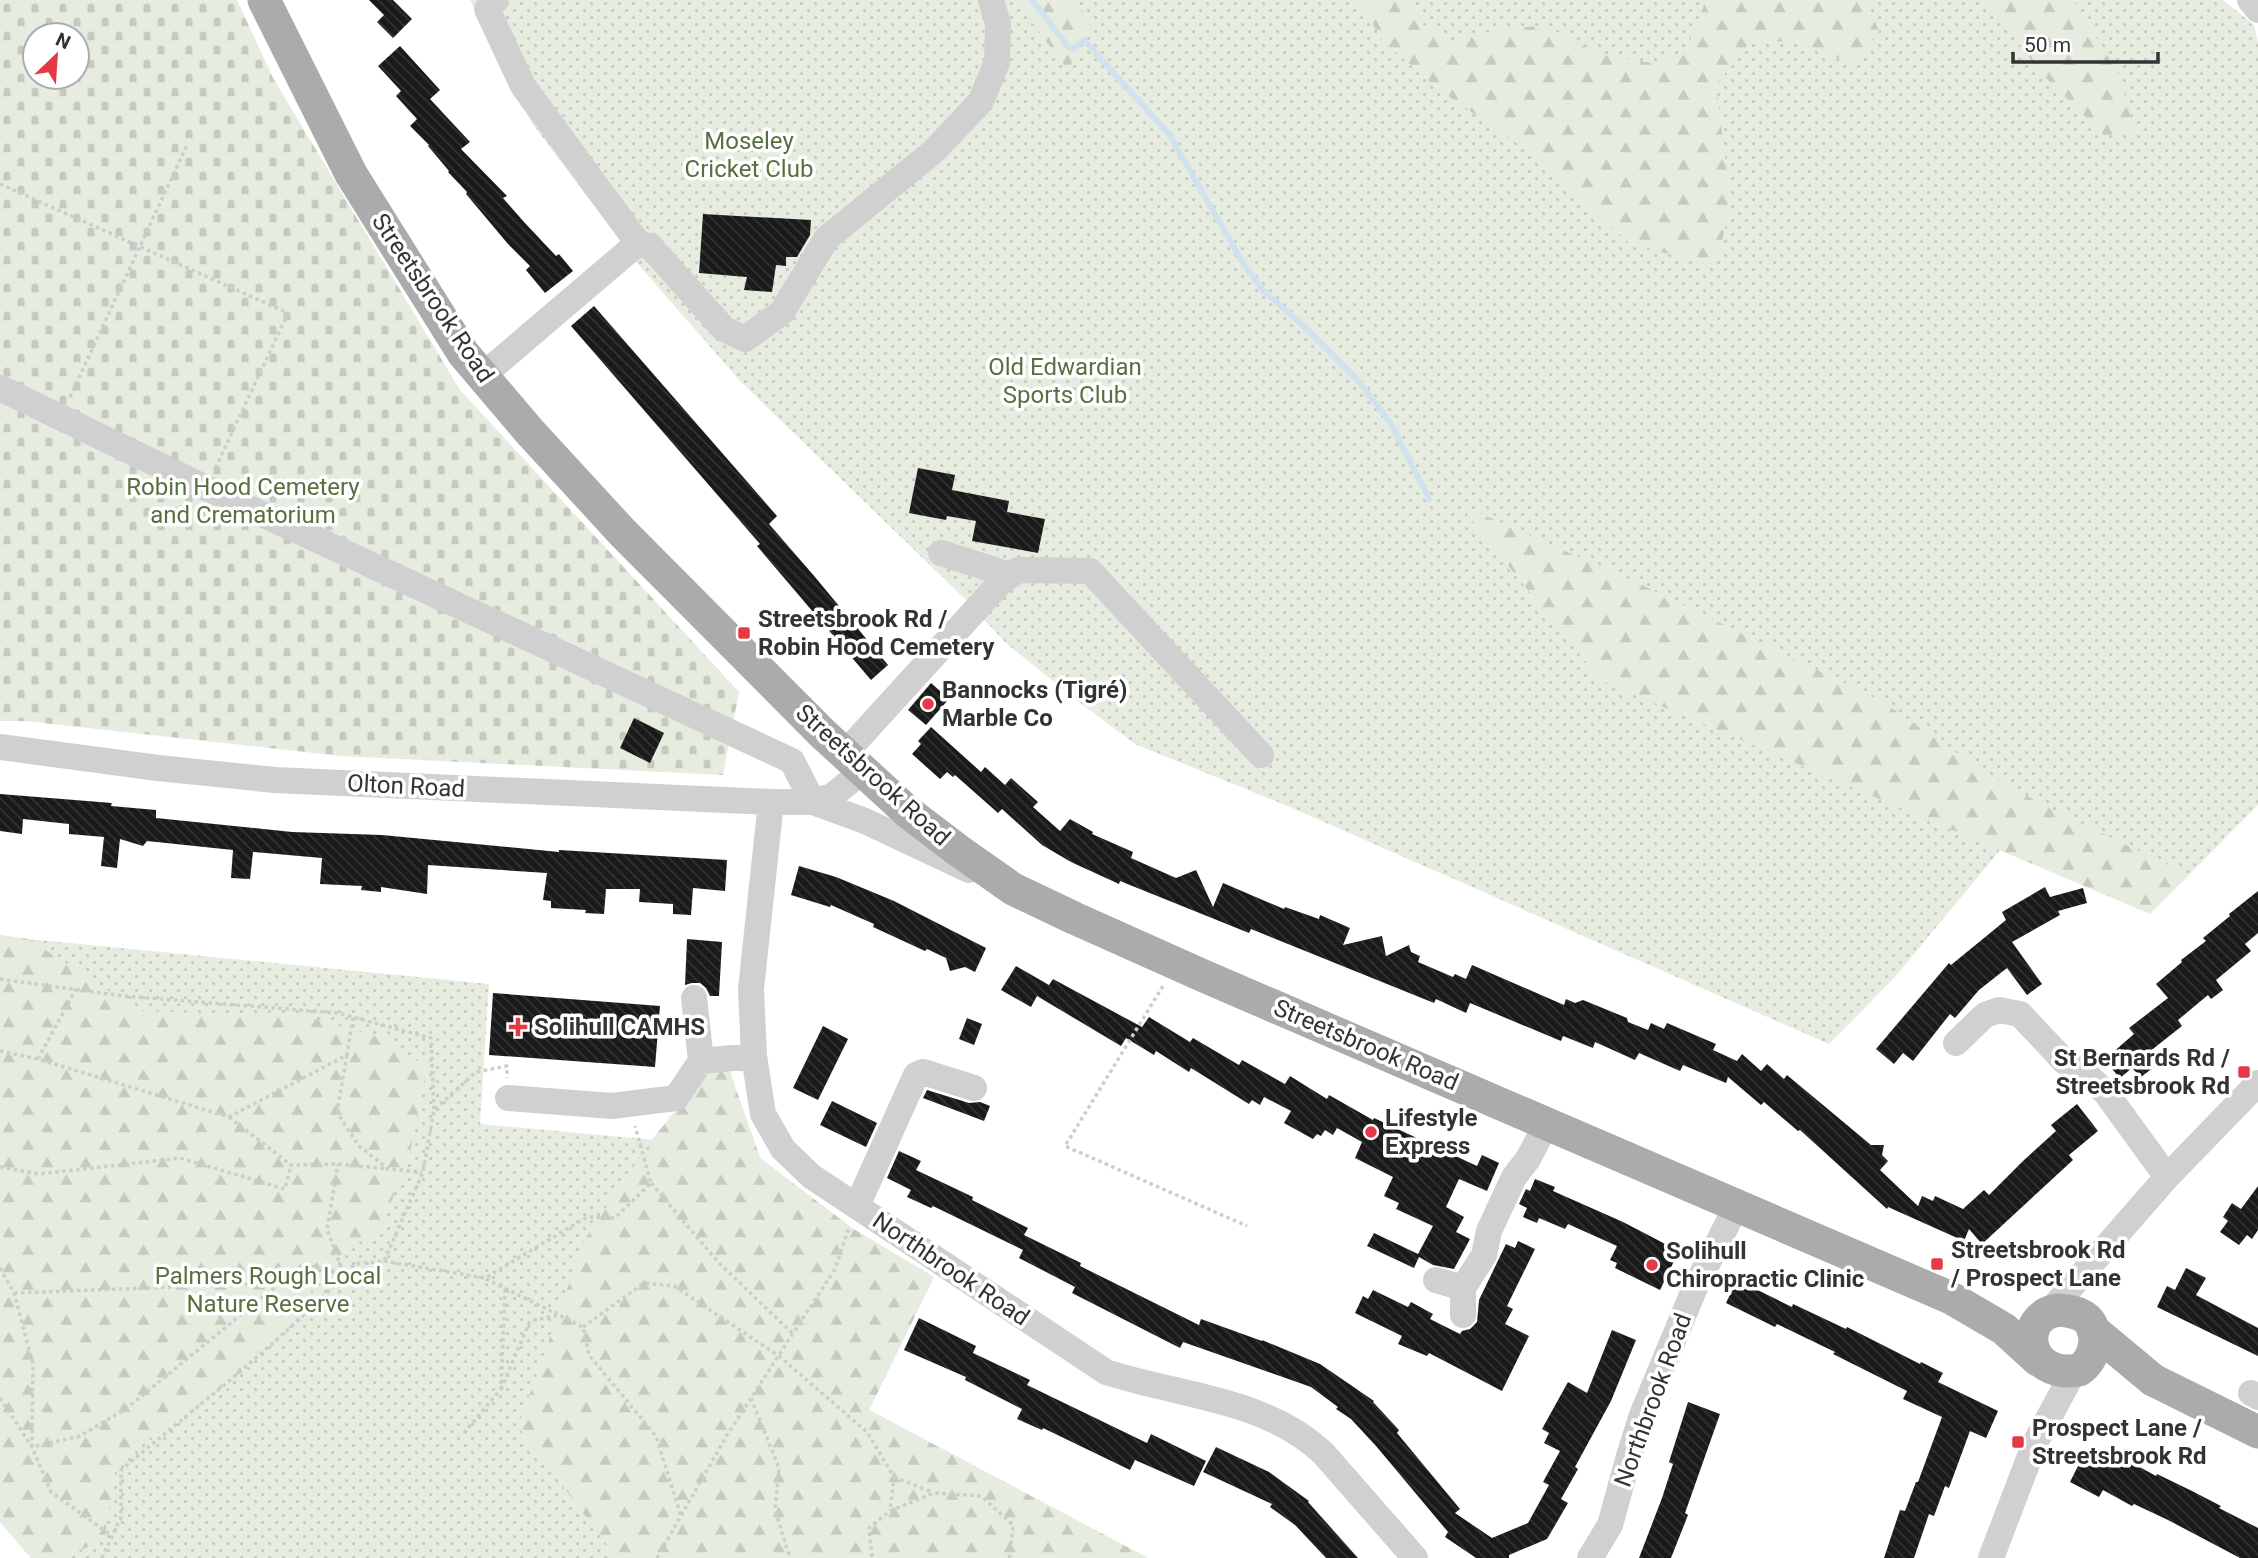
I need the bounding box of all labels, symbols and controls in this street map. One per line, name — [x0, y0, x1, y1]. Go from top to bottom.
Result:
north arrow — [21, 21, 91, 91]
scale bar — [2013, 21, 2158, 65]
text: N — [52, 28, 74, 54]
text: 50 m — [2024, 33, 2071, 57]
park label: Moseley Cricket Club — [685, 127, 813, 183]
street label: Streetsbrook Road — [366, 208, 500, 388]
park label: Old Edwardian Sports Club — [988, 353, 1142, 409]
park label: Robin Hood Cemetery and Crematorium — [126, 473, 360, 529]
place label: Streetsbrook Rd / Robin Hood Cemetery — [758, 605, 995, 661]
marker: Streetsbrook Rd / Robin Hood Cemetery — [736, 625, 752, 641]
place label: Bannocks (Tigré) Marble Co — [942, 676, 1128, 732]
marker: Bannocks (Tigré) Marble Co — [920, 696, 936, 712]
street label: Streetsbrook Road — [790, 698, 956, 852]
street label: Olton Road — [346, 769, 466, 803]
street label: Streetsbrook Road — [1270, 994, 1462, 1096]
place label: Solihull CAMHS — [534, 1013, 705, 1041]
marker: Solihull CAMHS — [508, 1017, 528, 1037]
place label: St Bernards Rd / Streetsbrook Rd — [2054, 1044, 2230, 1100]
marker: St Bernards Rd / Streetsbrook Rd — [2236, 1064, 2252, 1080]
place label: Lifestyle Express — [1385, 1104, 1477, 1160]
marker: Lifestyle Express — [1363, 1124, 1379, 1140]
street label: Northbrook Road — [868, 1206, 1034, 1332]
place label: Streetsbrook Rd / Prospect Lane — [1950, 1236, 2126, 1292]
place label: Solihull Chiropractic Clinic — [1666, 1237, 1864, 1293]
marker: Streetsbrook Rd / Prospect Lane — [1929, 1256, 1945, 1272]
marker: Solihull Chiropractic Clinic — [1644, 1257, 1660, 1273]
park label: Palmers Rough Local Nature Reserve — [155, 1262, 381, 1318]
street label: Northbrook Road — [1609, 1309, 1697, 1491]
place label: Prospect Lane / Streetsbrook Rd — [2032, 1414, 2207, 1470]
marker: Prospect Lane / Streetsbrook Rd — [2010, 1434, 2026, 1450]

